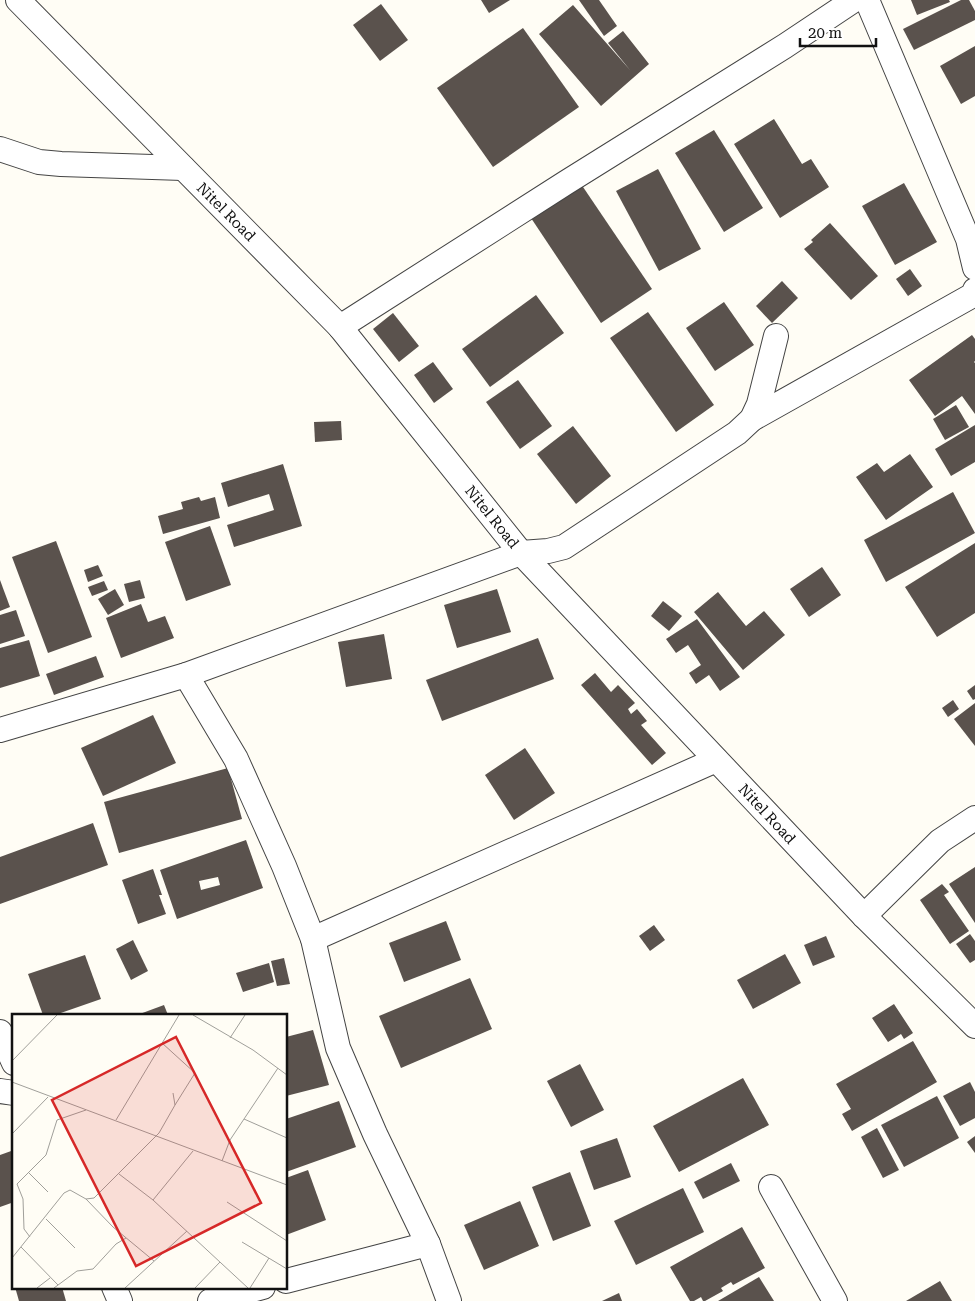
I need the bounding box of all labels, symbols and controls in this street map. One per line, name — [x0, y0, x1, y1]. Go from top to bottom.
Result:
scale bar — [800, 15, 876, 47]
text: 20 m — [808, 24, 843, 42]
street label: Nitel Road — [193, 179, 259, 245]
street label: Nitel Road — [461, 482, 523, 552]
street label: Nitel Road — [735, 780, 800, 848]
inset map — [12, 1014, 288, 1288]

